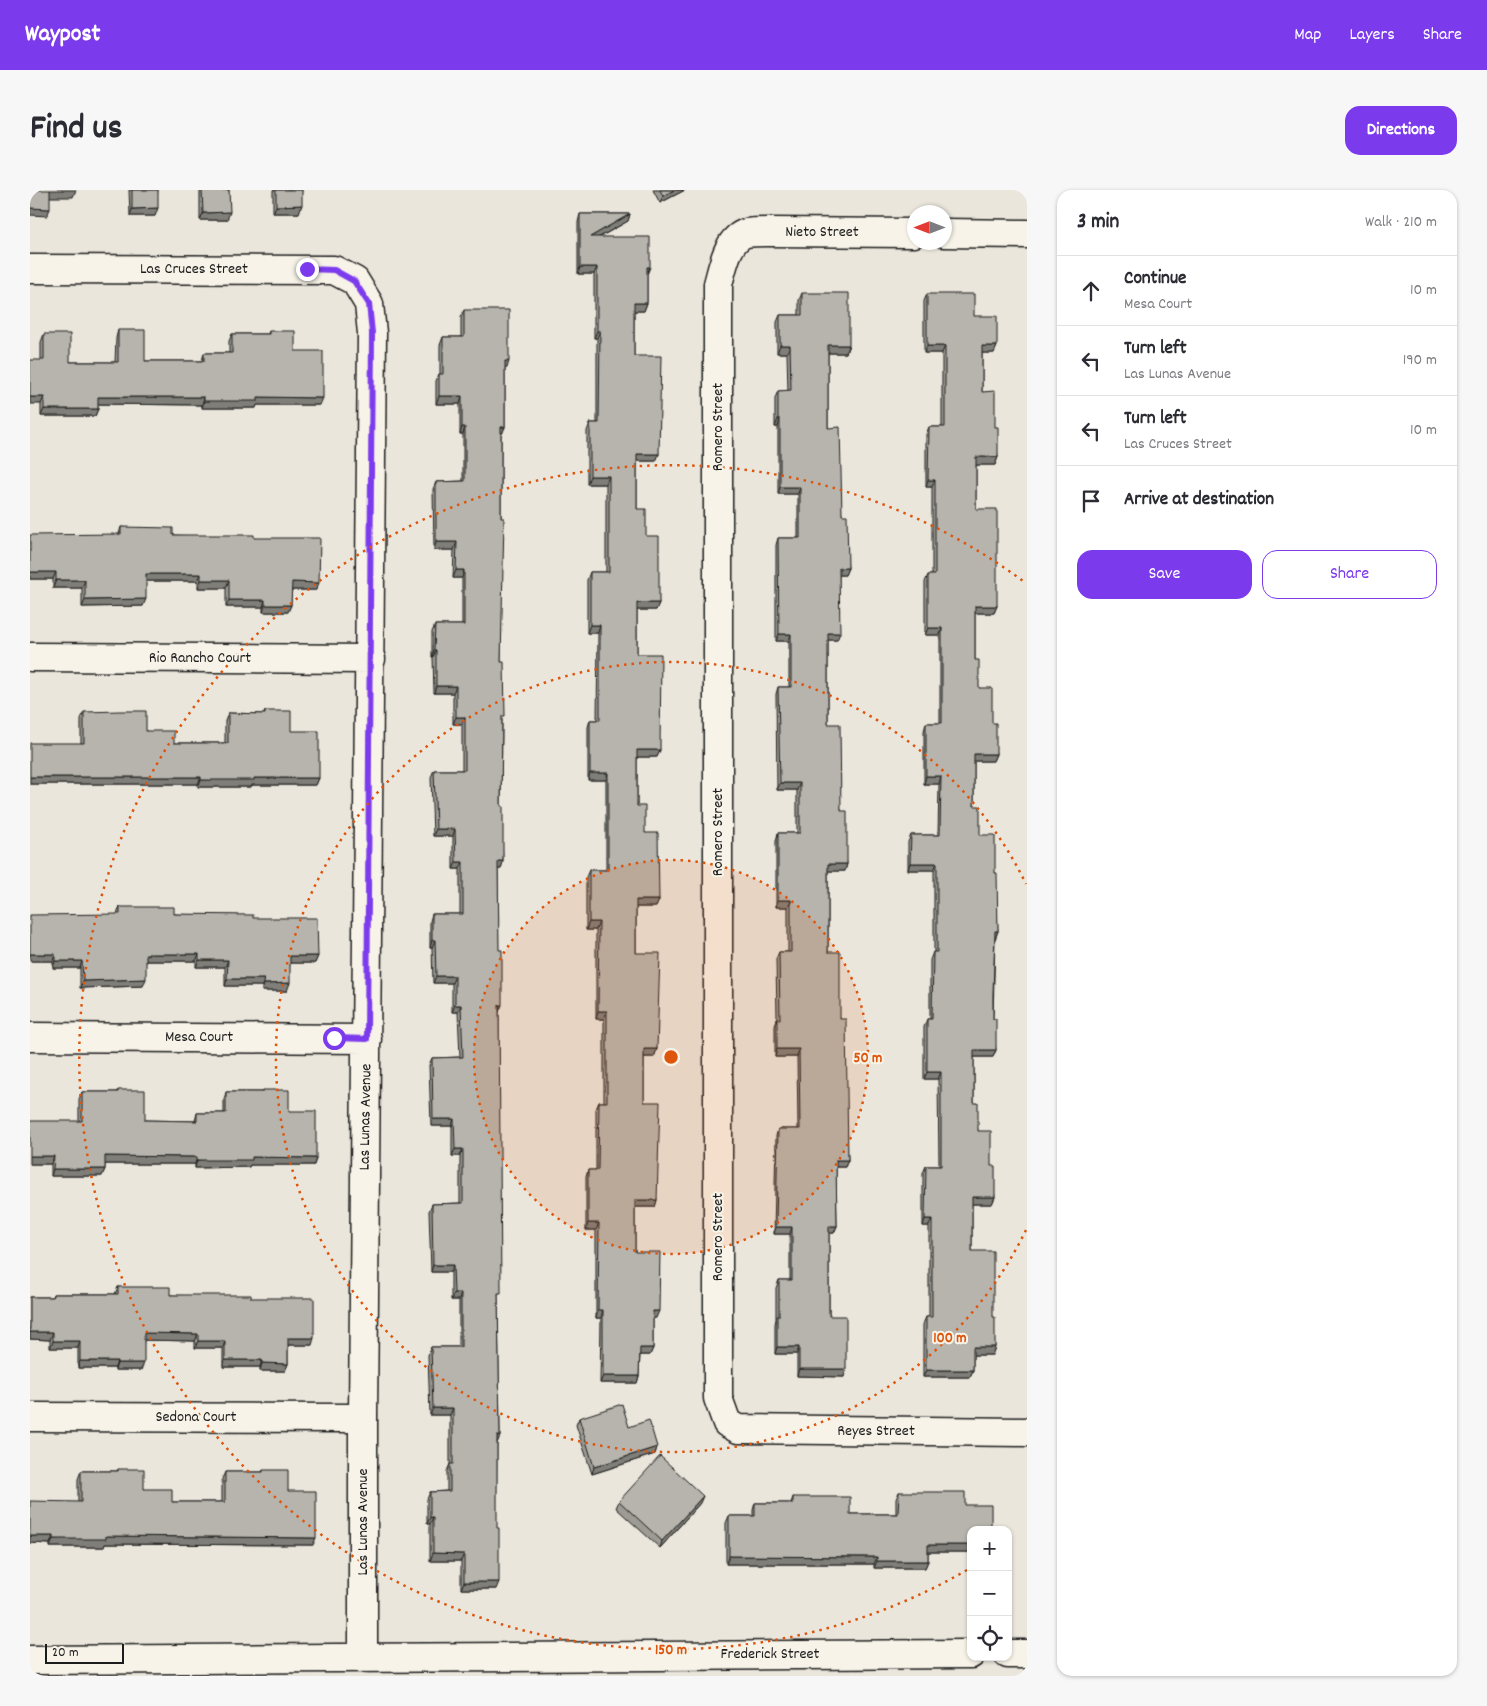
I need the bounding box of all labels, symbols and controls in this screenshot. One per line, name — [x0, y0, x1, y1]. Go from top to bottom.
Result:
text: Waypost — [25, 18, 100, 52]
text: Map — [1294, 23, 1321, 48]
text: Layers — [1349, 23, 1395, 48]
text: Share — [1423, 23, 1462, 48]
text: Find us — [30, 105, 122, 155]
button: Directions — [1345, 106, 1457, 155]
north arrow — [907, 205, 952, 250]
text: 3 min — [1077, 208, 1119, 238]
text: Walk · 210 m — [1365, 211, 1437, 234]
street label: Nieto Street — [785, 221, 859, 244]
street label: Las Cruces Street — [140, 258, 248, 281]
route end — [296, 258, 319, 281]
text: Continue — [1124, 266, 1186, 293]
icon: ahead — [1077, 277, 1105, 305]
text: 10 m — [1410, 279, 1437, 302]
text: Mesa Court — [1124, 293, 1192, 316]
text: Turn left — [1124, 336, 1187, 363]
icon: left — [1077, 347, 1105, 375]
text: 190 m — [1403, 349, 1437, 372]
text: Las Lunas Avenue — [1124, 363, 1231, 386]
street label: Romero Street — [707, 383, 730, 471]
text: Turn left — [1124, 406, 1187, 433]
icon: left — [1077, 417, 1105, 445]
text: 10 m — [1410, 419, 1437, 442]
text: Las Cruces Street — [1124, 433, 1232, 456]
icon: arrive — [1077, 487, 1105, 515]
text: Arrive at destination — [1124, 487, 1274, 514]
button: Save — [1077, 550, 1252, 599]
button: Share — [1262, 550, 1437, 599]
street label: Rio Rancho Court — [149, 647, 251, 670]
street label: Romero Street — [707, 788, 730, 876]
street label: Mesa Court — [165, 1026, 233, 1049]
route start — [323, 1027, 346, 1050]
centre of rings — [662, 1048, 680, 1066]
text: 50 m — [854, 1048, 882, 1070]
street label: Las Lunas Avenue — [354, 1063, 378, 1171]
street label: Romero Street — [707, 1193, 730, 1281]
text: 100 m — [933, 1328, 967, 1350]
street label: Sedona Court — [155, 1406, 237, 1429]
street label: Reyes Street — [837, 1420, 915, 1443]
street label: Las Lunas Avenue — [352, 1469, 375, 1575]
map controls — [967, 1526, 1012, 1661]
button: + — [967, 1526, 1012, 1571]
button: − — [967, 1571, 1012, 1616]
button: locate — [967, 1616, 1012, 1661]
text: 150 m — [655, 1640, 687, 1662]
scale bar — [45, 1641, 124, 1664]
text: 20 m — [52, 1643, 79, 1663]
street label: Frederick Street — [720, 1643, 820, 1666]

